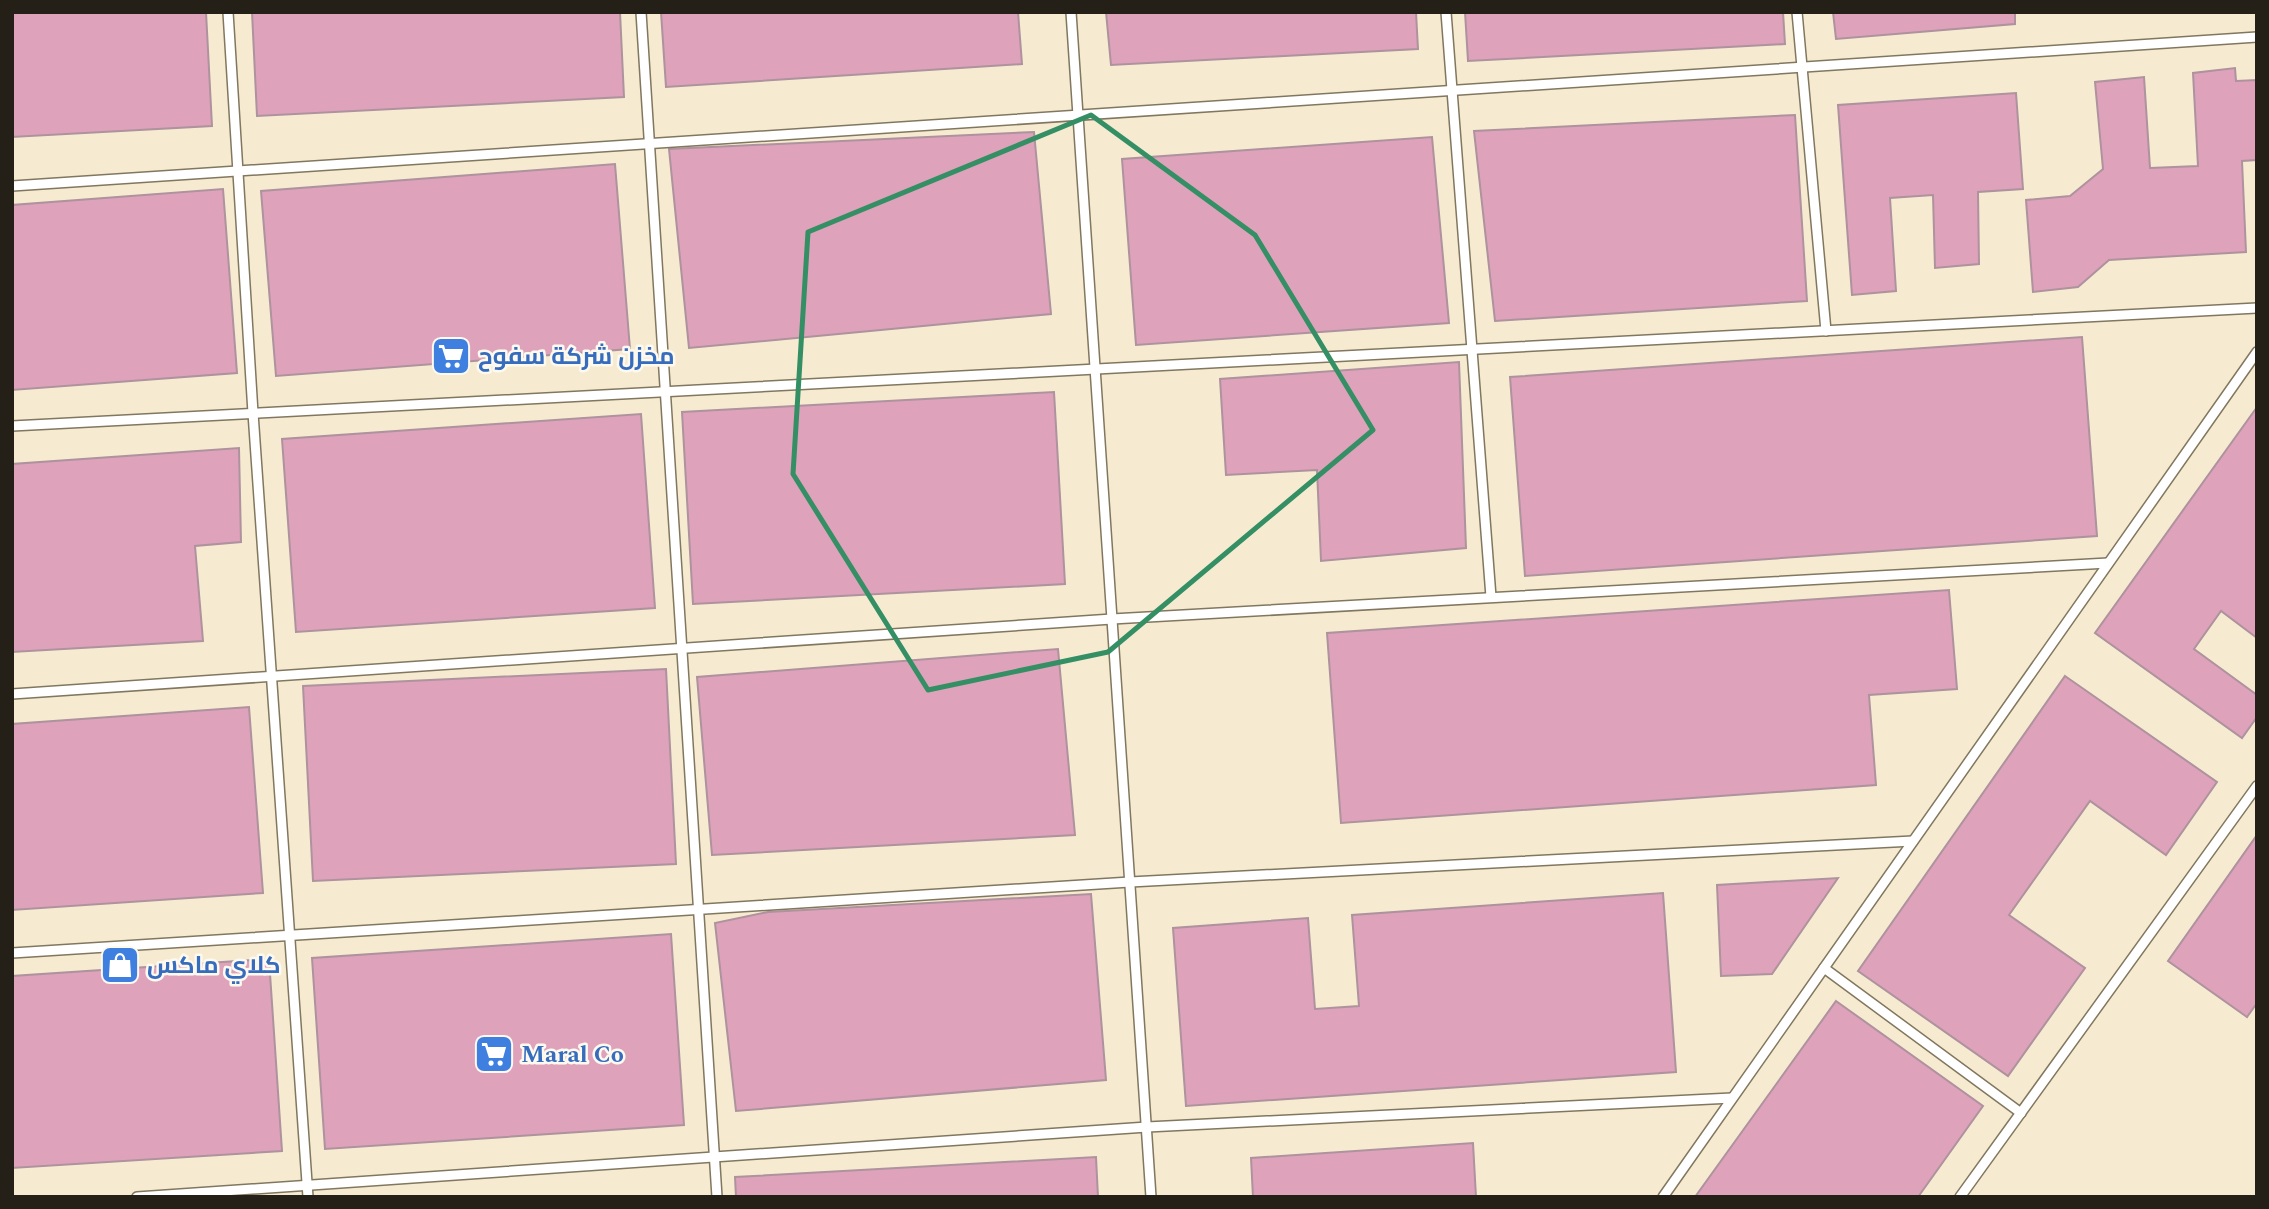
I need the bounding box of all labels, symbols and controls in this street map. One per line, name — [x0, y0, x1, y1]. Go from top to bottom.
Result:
supermarket icon: مخزن شركة سفوح — [430, 335, 472, 377]
place label: مخزن شركة سفوح — [478, 339, 675, 375]
shop icon: كلاي ماكس — [99, 944, 141, 986]
place label: كلاي ماكس — [147, 948, 281, 984]
supermarket icon: Maral Co — [473, 1033, 515, 1075]
place label: Maral Co — [521, 1037, 624, 1073]

